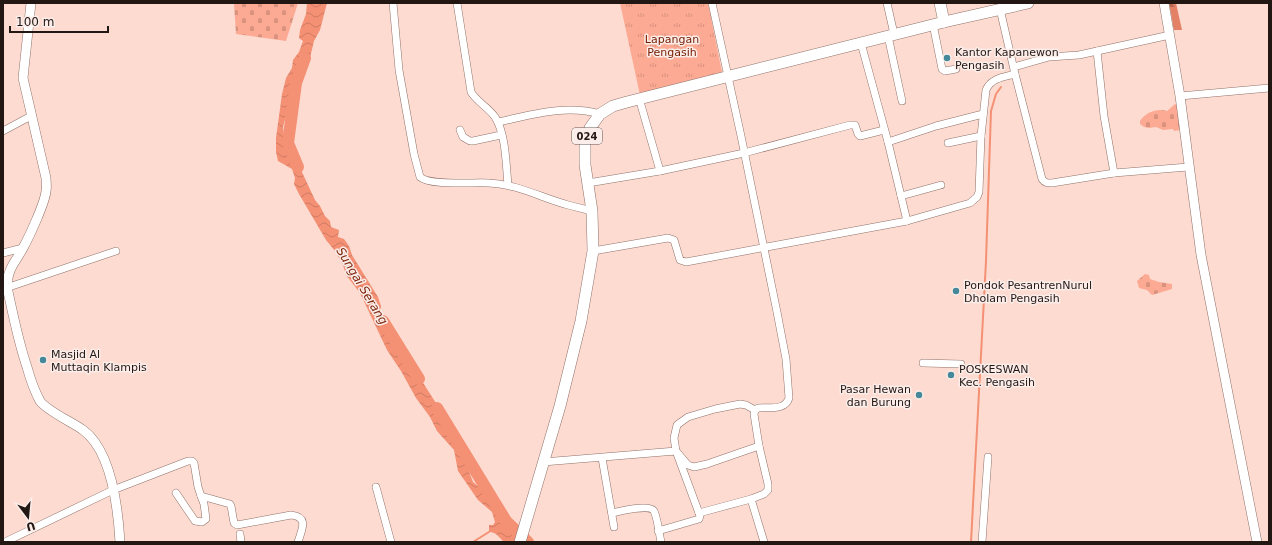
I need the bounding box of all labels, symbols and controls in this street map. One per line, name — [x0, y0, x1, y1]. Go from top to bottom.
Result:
scale bar — [10, 8, 108, 34]
text: 100 m — [16, 15, 54, 29]
park label: Lapangan Pengasih — [645, 33, 699, 59]
place label: Kantor Kapanewon Pengasih — [955, 46, 1059, 72]
marker: Kantor Kapanewon Pengasih — [942, 53, 952, 63]
road number: 024 — [572, 128, 602, 144]
water label: Sungai Serang — [333, 245, 391, 327]
place label: Pondok PesantrenNurul Dholam Pengasih — [964, 279, 1092, 305]
marker: Pondok PesantrenNurul Dholam Pengasih — [951, 286, 961, 296]
place label: Masjid Al Muttaqin Klampis — [51, 348, 147, 374]
marker: Masjid Al Muttaqin Klampis — [38, 355, 48, 365]
place label: POSKESWAN Kec. Pengasih — [959, 363, 1035, 389]
marker: POSKESWAN Kec. Pengasih — [946, 370, 956, 380]
place label: Pasar Hewan dan Burung — [840, 383, 911, 409]
marker: Pasar Hewan dan Burung — [914, 390, 924, 400]
north arrow — [8, 497, 48, 537]
text: U — [25, 519, 37, 534]

